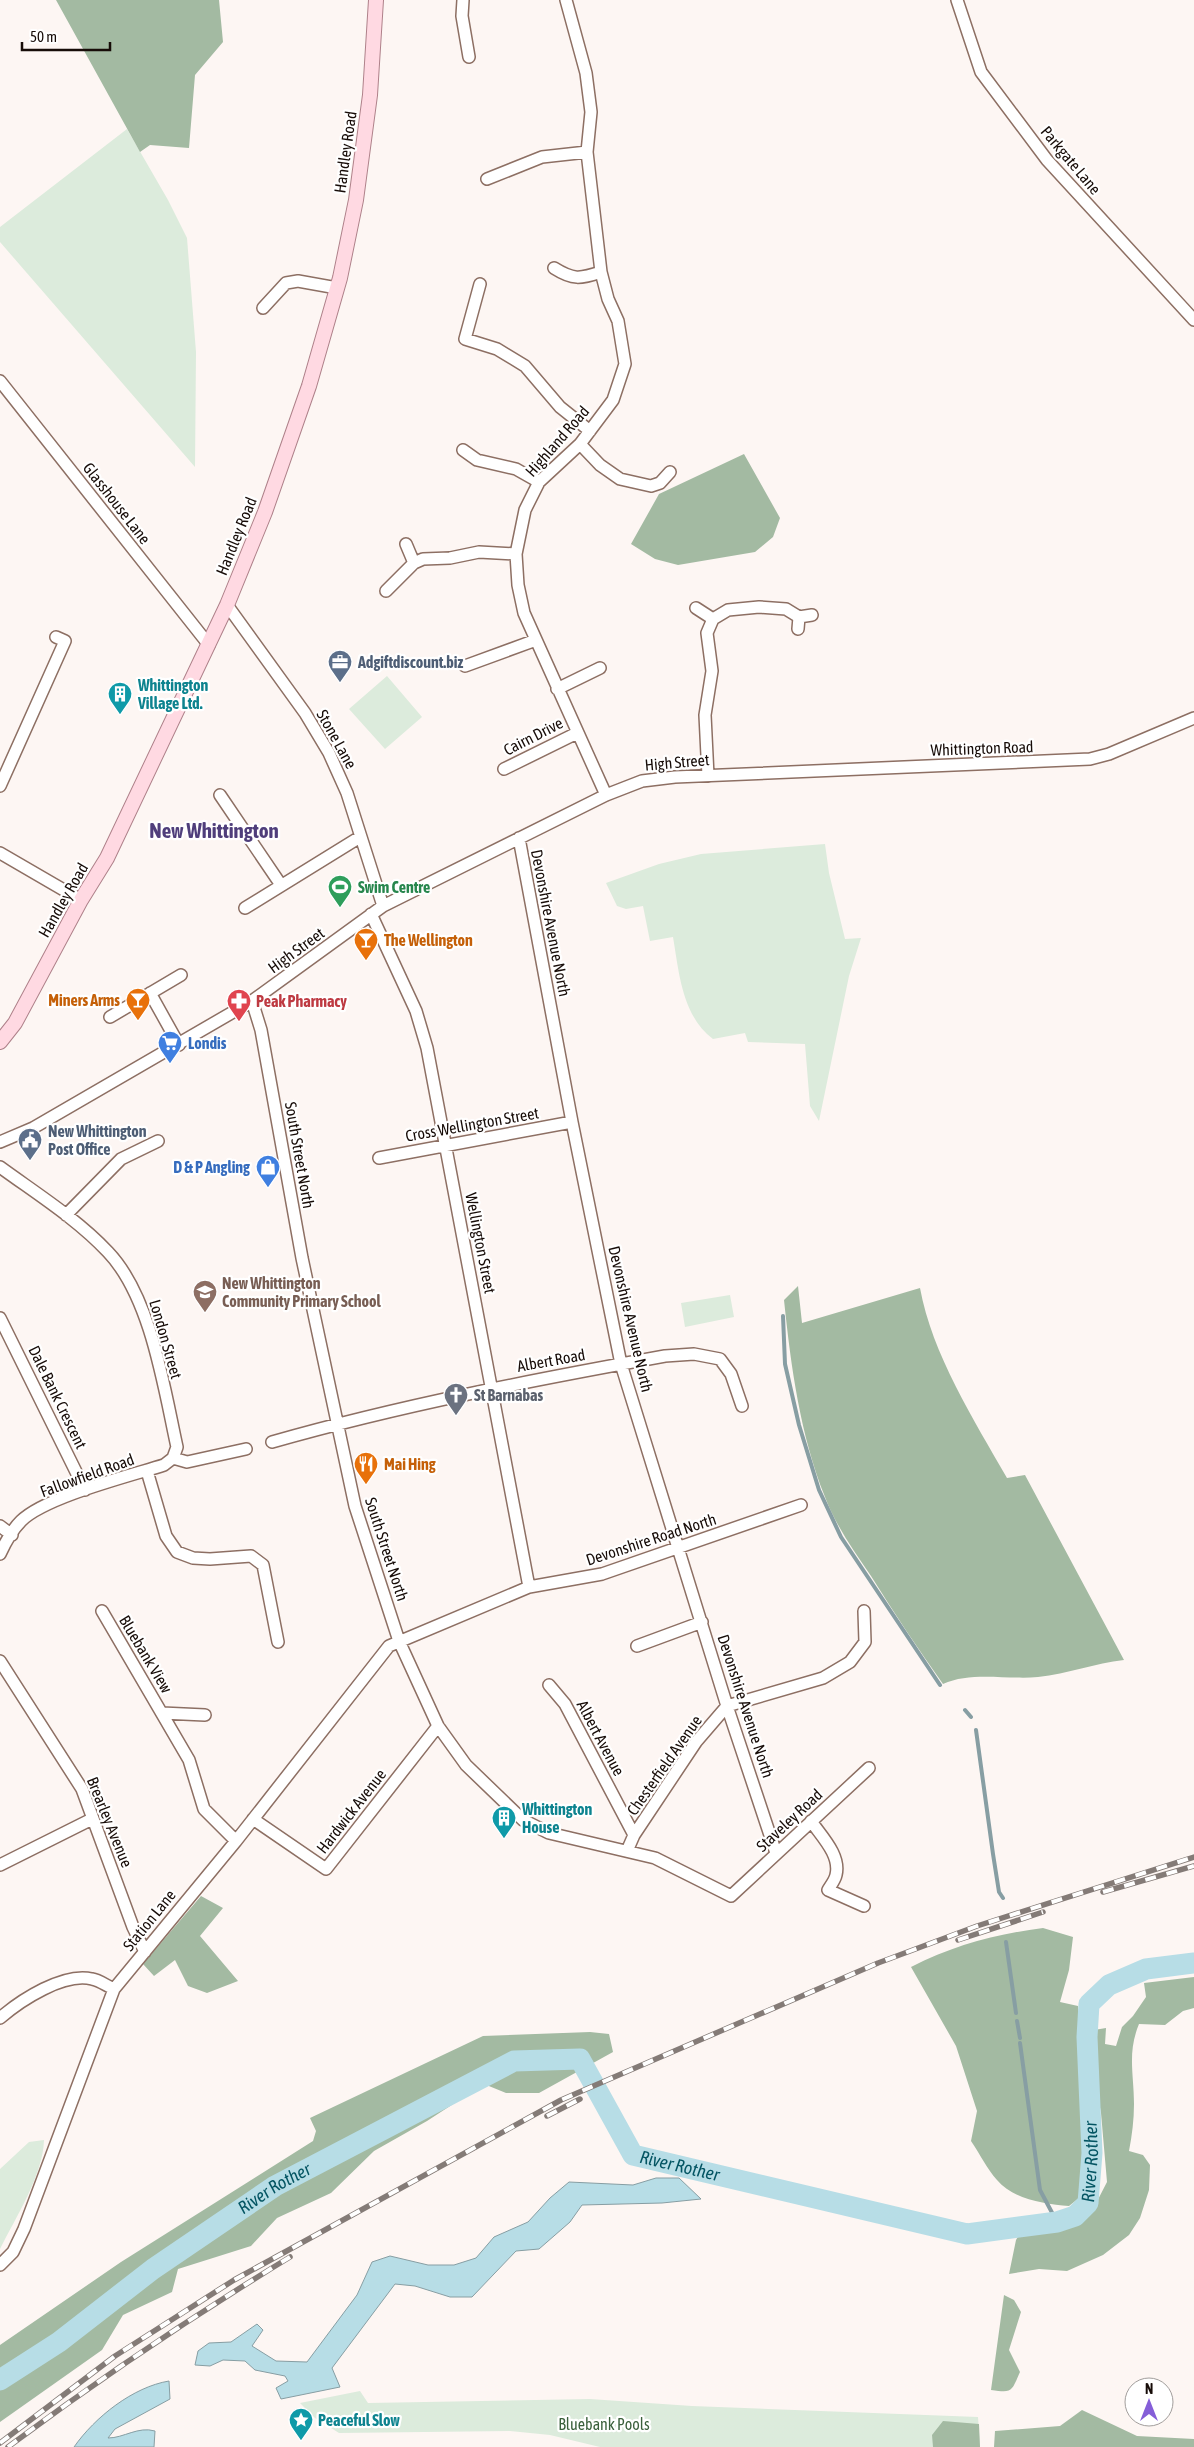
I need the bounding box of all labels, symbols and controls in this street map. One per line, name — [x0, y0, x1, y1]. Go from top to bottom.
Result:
scale bar — [22, 20, 110, 52]
text: 50 m — [30, 28, 57, 45]
street label: Handley Road — [330, 110, 361, 194]
street label: Parkgate Lane — [1037, 122, 1105, 198]
street label: Highland Road — [522, 402, 593, 481]
street label: Glasshouse Lane — [80, 459, 154, 547]
street label: Handley Road — [212, 494, 261, 578]
office icon: Adgiftdiscount.biz — [327, 649, 353, 683]
place label: Adgiftdiscount.biz — [357, 653, 463, 671]
place label: Whittington Village Ltd. — [137, 676, 209, 712]
building icon: Whittington Village Ltd. — [107, 681, 133, 715]
street label: Stone Lane — [313, 706, 361, 772]
street label: Cairn Drive — [500, 713, 566, 759]
street label: Whittington Road — [930, 737, 1034, 760]
street label: High Street — [644, 750, 711, 775]
district label: New Whittington — [149, 818, 279, 842]
street label: Devonshire Avenue North — [528, 848, 574, 998]
street label: Handley Road — [35, 860, 92, 941]
sports icon: Swim Centre — [327, 874, 353, 908]
place label: Swim Centre — [358, 878, 430, 896]
street label: High Street — [264, 923, 328, 977]
bar icon: The Wellington — [353, 927, 379, 961]
place label: The Wellington — [384, 931, 473, 949]
bar icon: Miners Arms — [125, 987, 151, 1021]
pharmacy icon: Peak Pharmacy — [226, 988, 252, 1022]
place label: Miners Arms — [48, 991, 120, 1009]
place label: Peak Pharmacy — [256, 992, 347, 1010]
supermarket icon: Londis — [157, 1030, 183, 1064]
place label: Londis — [188, 1034, 227, 1052]
street label: South Street North — [282, 1100, 318, 1210]
street label: Cross Wellington Street — [404, 1103, 541, 1146]
place label: New Whittington Post Office — [48, 1122, 147, 1158]
public building icon: New Whittington Post Office — [17, 1127, 43, 1161]
shop icon: D & P Angling — [255, 1154, 281, 1188]
place label: D & P Angling — [173, 1158, 250, 1176]
street label: Wellington Street — [461, 1191, 500, 1295]
street label: Devonshire Avenue North — [605, 1244, 657, 1394]
place label: New Whittington Community Primary School — [222, 1274, 381, 1310]
school or university icon: New Whittington Community Primary School — [192, 1279, 218, 1313]
street label: London Street — [146, 1297, 186, 1381]
street label: Dale Bank Crescent — [25, 1343, 91, 1452]
street label: Albert Road — [516, 1345, 586, 1375]
church icon: St Barnabas — [443, 1382, 469, 1416]
place label: St Barnabas — [474, 1386, 543, 1404]
street label: Fallowfield Road — [38, 1450, 136, 1500]
restaurant icon: Mai Hing — [353, 1451, 379, 1485]
place label: Mai Hing — [384, 1455, 436, 1473]
street label: South Street North — [362, 1495, 412, 1603]
street label: Devonshire Road North — [584, 1509, 718, 1569]
street label: Bluebank View — [116, 1612, 176, 1696]
street label: Devonshire Avenue North — [714, 1632, 778, 1780]
street label: Albert Avenue — [574, 1697, 628, 1779]
street label: Chesterfield Avenue — [623, 1712, 705, 1818]
street label: Hardwick Avenue — [313, 1765, 389, 1857]
street label: Brearley Avenue — [83, 1774, 136, 1870]
street label: Staveley Road — [753, 1785, 826, 1856]
place label: Whittington House — [521, 1800, 593, 1836]
building icon: Whittington House — [491, 1805, 517, 1839]
street label: Station Lane — [119, 1886, 179, 1954]
water label: River Rother — [1077, 2120, 1102, 2203]
water label: River Rother — [638, 2146, 722, 2185]
water label: River Rother — [234, 2158, 315, 2218]
north arrow — [1124, 2377, 1174, 2427]
text: N — [1145, 2381, 1153, 2397]
place icon: Peaceful Slow — [288, 2407, 314, 2441]
place label: Peaceful Slow — [318, 2411, 400, 2429]
park label: Bluebank Pools — [558, 2415, 650, 2433]

